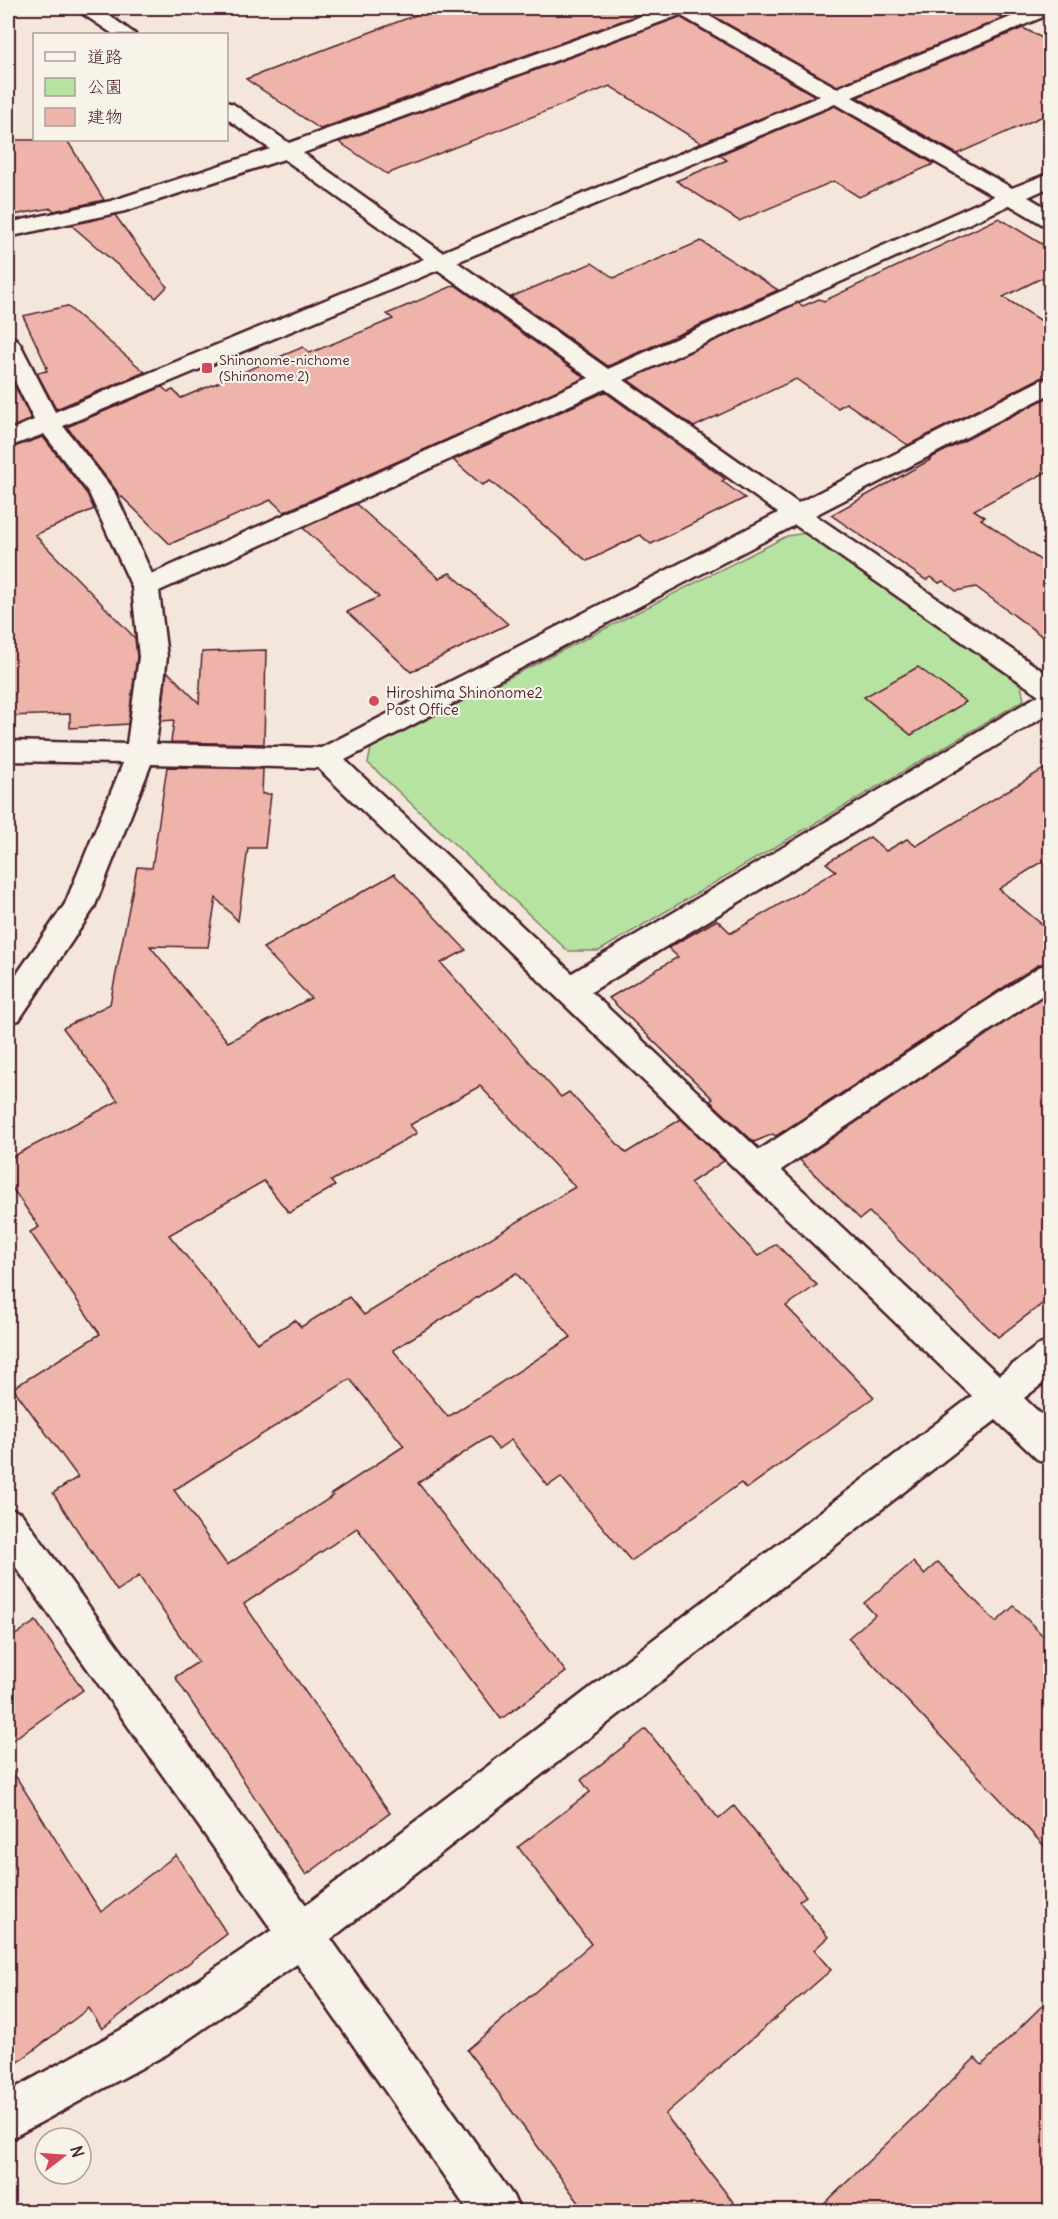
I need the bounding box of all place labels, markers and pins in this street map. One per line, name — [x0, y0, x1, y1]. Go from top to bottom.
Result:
place label: Shinonome-nichome (Shinonome 2) — [219, 351, 350, 385]
marker: Shinonome-nichome (Shinonome 2) — [200, 361, 214, 375]
place label: Hiroshima Shinonome2 Post Office — [386, 683, 543, 719]
marker: Hiroshima Shinonome2 Post Office — [367, 694, 381, 708]

